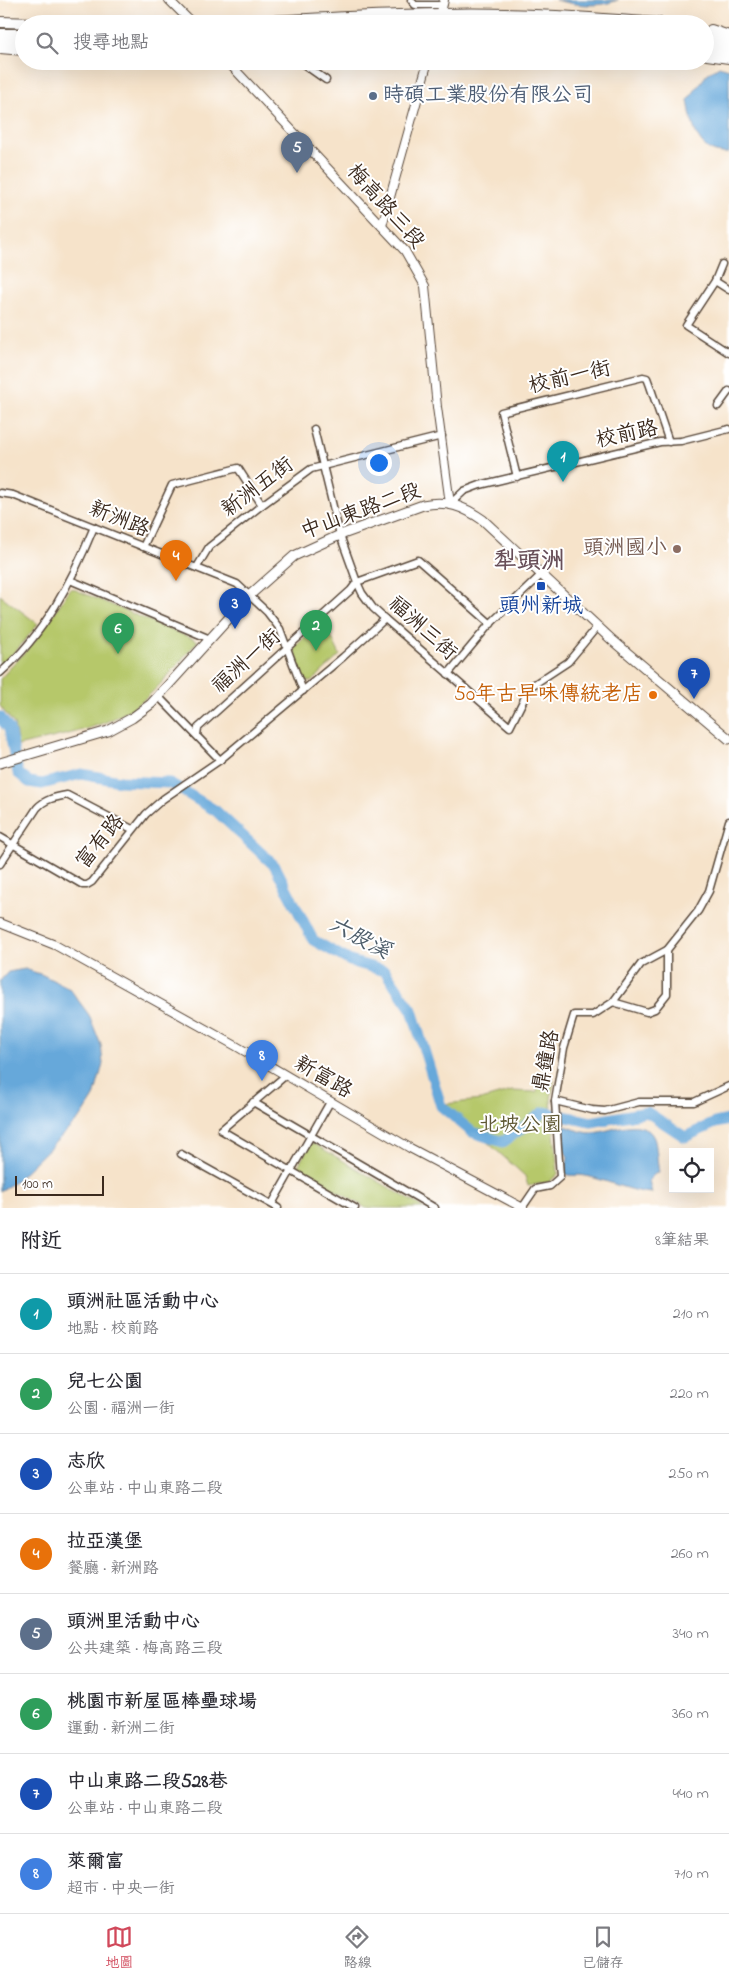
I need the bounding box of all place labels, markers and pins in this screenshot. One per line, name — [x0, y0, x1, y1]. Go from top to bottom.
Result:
place label: 時碩工業股份有限公司 — [383, 81, 593, 111]
marker: 時碩工業股份有限公司 — [367, 90, 379, 102]
pin: 5 — [281, 132, 313, 173]
pin: 1 — [547, 441, 579, 482]
place label: 頭洲國小 — [583, 534, 667, 564]
pin: 4 — [160, 540, 192, 581]
marker: 頭洲國小 — [671, 543, 683, 555]
marker: 頭州新城 — [535, 580, 547, 592]
pin: 3 — [219, 588, 251, 629]
place label: 頭州新城 — [499, 592, 583, 622]
pin: 2 — [300, 610, 332, 651]
pin: 6 — [102, 613, 134, 654]
pin: 7 — [678, 658, 710, 699]
place label: 50年古早味傳統老店 — [454, 680, 643, 710]
marker: 50年古早味傳統老店 — [647, 689, 659, 701]
pin: 8 — [246, 1040, 278, 1081]

